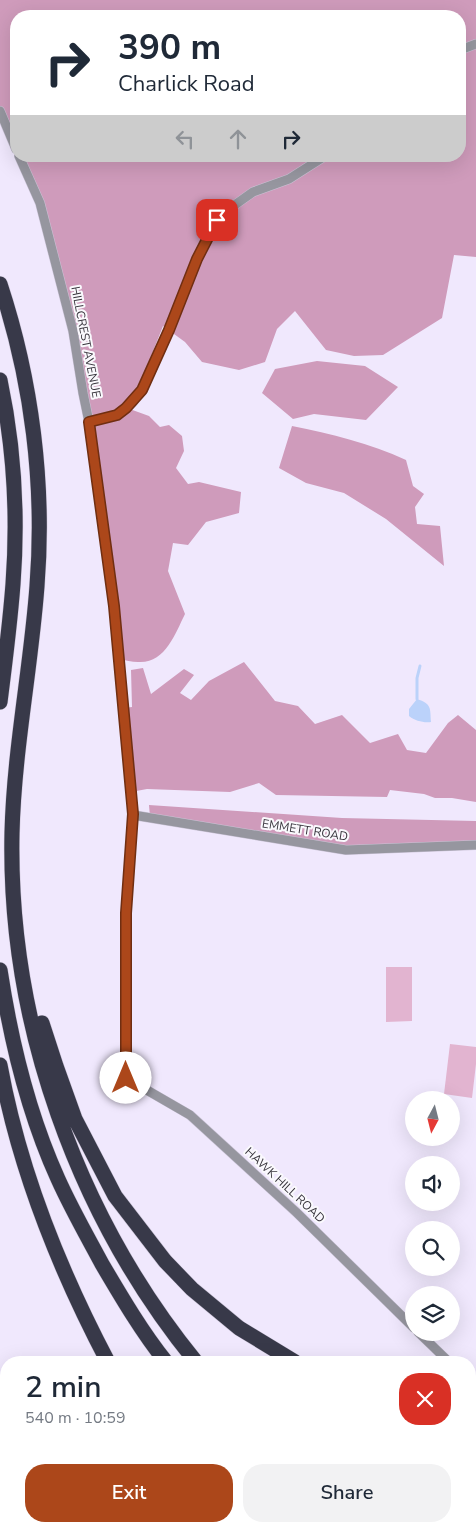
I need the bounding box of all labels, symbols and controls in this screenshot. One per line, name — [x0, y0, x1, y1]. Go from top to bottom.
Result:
text: 390 m — [118, 24, 221, 71]
icon: right — [35, 30, 100, 95]
text: Charlick Road — [118, 69, 254, 99]
icon: left — [171, 125, 199, 153]
icon: ahead — [224, 125, 252, 153]
icon: right — [277, 125, 305, 153]
pin — [196, 199, 238, 241]
icon: arrive — [203, 206, 231, 234]
street label: HILLCREST AVENUE — [67, 285, 105, 399]
street label: EMMETT ROAD — [261, 815, 349, 845]
position arrow — [99, 1051, 151, 1103]
north arrow — [405, 1091, 460, 1146]
map controls — [405, 1091, 460, 1341]
street label: HAWK HILL ROAD — [242, 1144, 329, 1226]
button: sound — [405, 1156, 460, 1211]
button: search — [405, 1221, 460, 1276]
button: layers — [405, 1286, 460, 1341]
text: 2 min — [25, 1367, 101, 1408]
button: close — [399, 1373, 451, 1425]
text: 540 m · 10:59 — [25, 1407, 126, 1429]
button: Exit — [25, 1464, 233, 1522]
button: Share — [243, 1464, 451, 1522]

